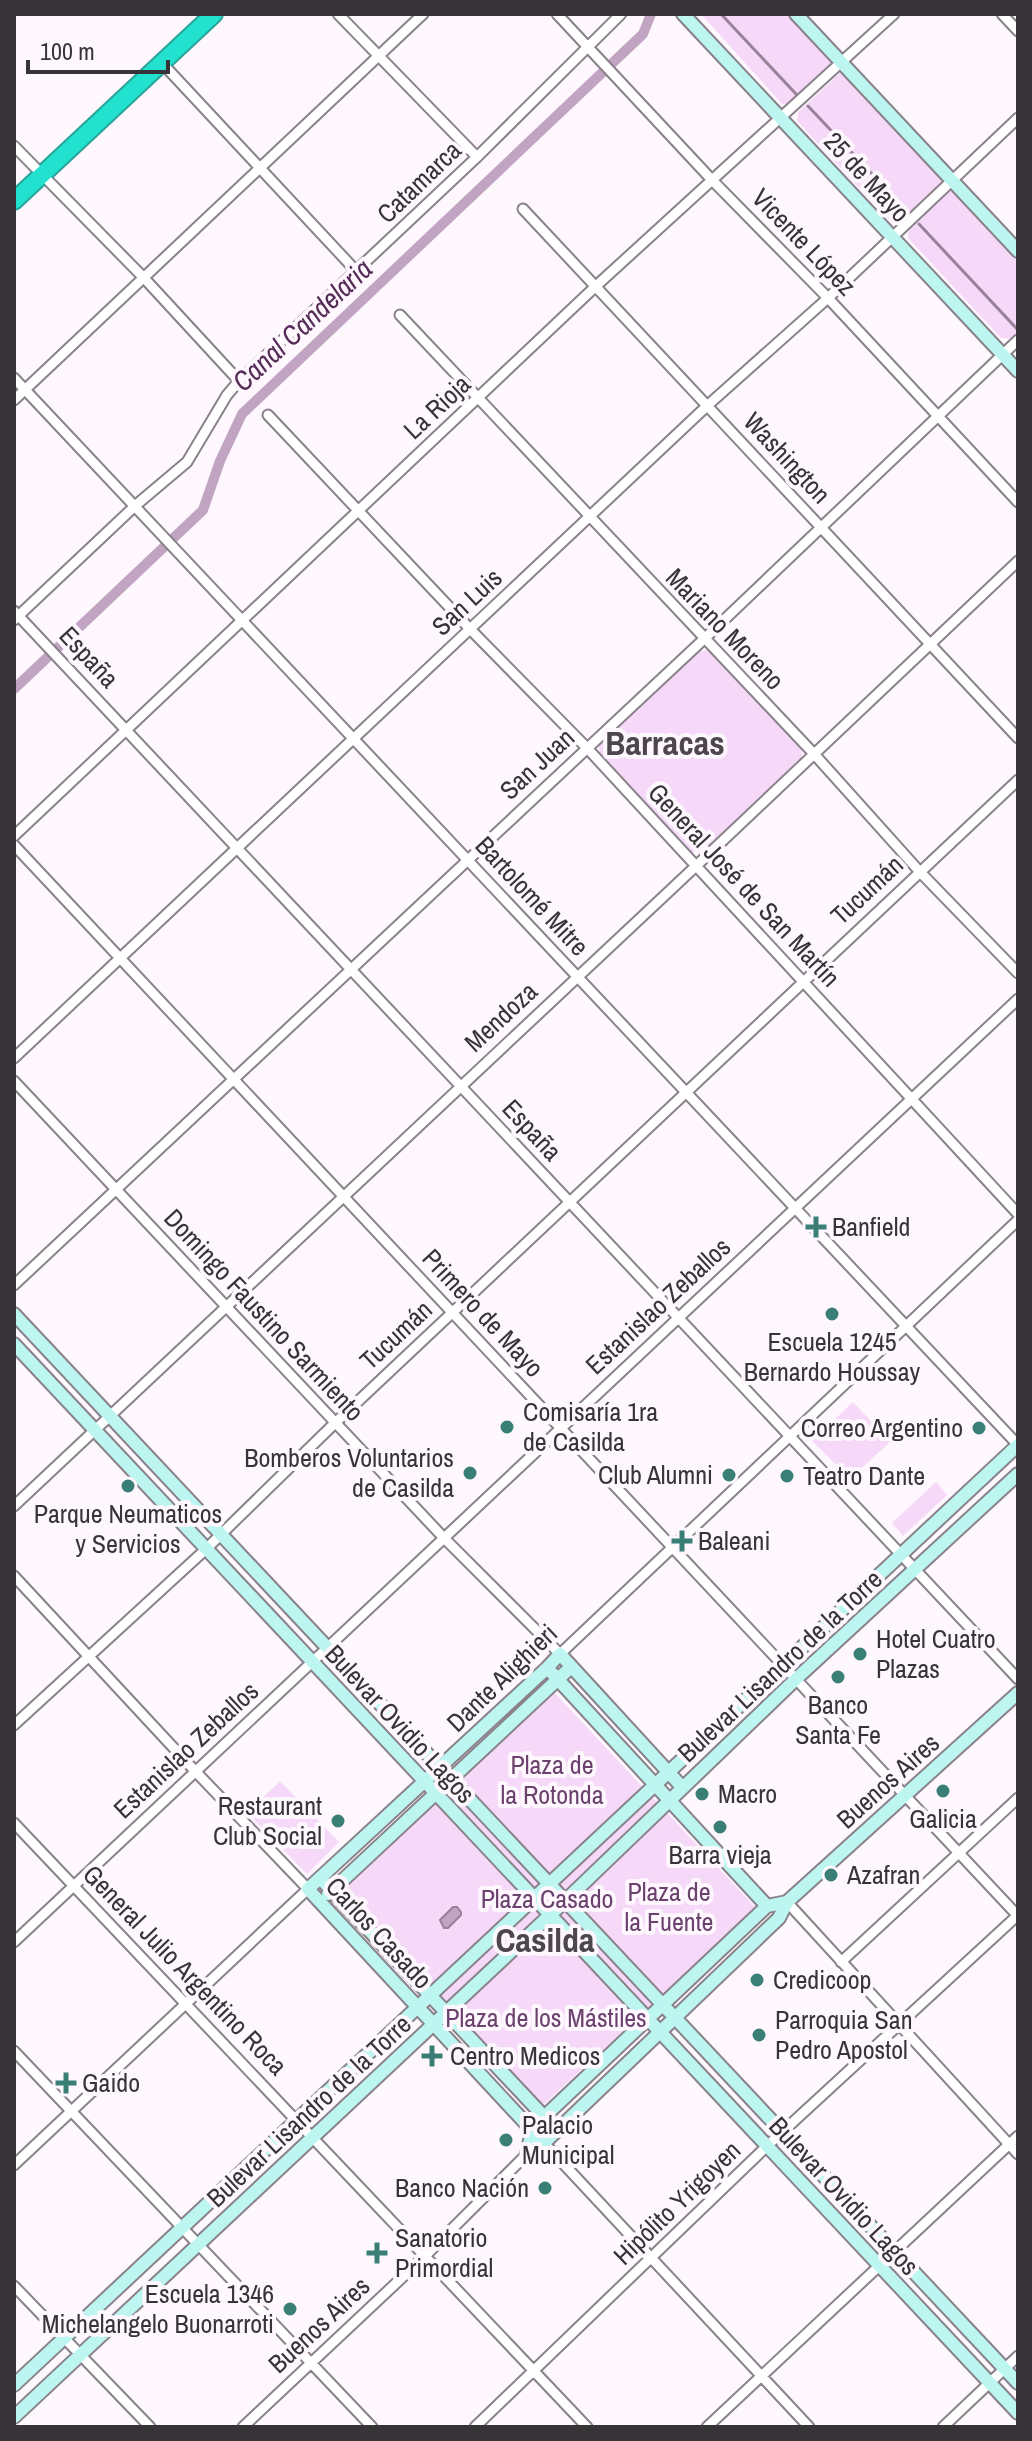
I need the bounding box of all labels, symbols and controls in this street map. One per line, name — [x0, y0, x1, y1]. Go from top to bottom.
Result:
scale bar — [28, 24, 168, 74]
text: 100 m — [40, 35, 95, 67]
street label: 25 de Mayo — [817, 124, 918, 229]
street label: Catamarca — [369, 133, 468, 230]
street label: Vicente López — [745, 181, 864, 303]
water label: Canal Candelaria — [224, 250, 380, 400]
street label: La Rioja — [396, 367, 478, 447]
street label: Washington — [736, 404, 839, 511]
street label: San Luis — [424, 560, 509, 643]
street label: Mariano Moreno — [658, 560, 792, 697]
street label: España — [52, 618, 127, 695]
street label: San Juan — [492, 720, 582, 807]
district label: Barracas — [605, 720, 725, 766]
street label: General José de San Martín — [641, 775, 848, 994]
street label: Bartolomé Mitre — [468, 828, 597, 963]
street label: Tucumán — [823, 847, 910, 932]
street label: Mendoza — [457, 974, 545, 1059]
street label: España — [495, 1091, 570, 1168]
street label: Domingo Faustino Sarmiento — [157, 1201, 372, 1428]
place label: Banfield — [832, 1209, 910, 1244]
marker: Banfield — [807, 1218, 825, 1236]
street label: Estanislao Zeballos — [578, 1229, 738, 1382]
street label: Primero de Mayo — [415, 1241, 552, 1384]
street label: Tucumán — [352, 1292, 439, 1377]
marker: Escuela 1245 Bernardo Houssay — [823, 1305, 841, 1323]
place label: Escuela 1245 Bernardo Houssay — [744, 1324, 921, 1389]
place label: Comisaría 1ra de Casilda — [523, 1394, 658, 1459]
place label: Correo Argentino — [801, 1410, 963, 1445]
marker: Comisaría 1ra de Casilda — [498, 1418, 516, 1436]
marker: Correo Argentino — [970, 1419, 988, 1437]
place label: Bomberos Voluntarios de Casilda — [244, 1440, 454, 1505]
place label: Club Alumni — [598, 1457, 713, 1492]
place label: Teatro Dante — [803, 1458, 925, 1493]
marker: Bomberos Voluntarios de Casilda — [461, 1464, 479, 1482]
marker: Club Alumni — [720, 1466, 738, 1484]
marker: Teatro Dante — [778, 1467, 796, 1485]
marker: Parque Neumaticos y Servicios — [119, 1477, 137, 1495]
place label: Parque Neumaticos y Servicios — [34, 1496, 222, 1561]
place label: Baleani — [698, 1523, 770, 1558]
marker: Baleani — [673, 1532, 691, 1550]
street label: Bulevar Lisandro de la Torre — [670, 1562, 889, 1770]
street label: Dante Alighieri — [439, 1616, 565, 1739]
place label: Hotel Cuatro Plazas — [876, 1621, 996, 1686]
street label: Bulevar Ovidio Lagos — [318, 1637, 483, 1811]
marker: Hotel Cuatro Plazas — [851, 1645, 869, 1663]
marker: Banco Santa Fe — [829, 1668, 847, 1686]
street label: Estanislao Zeballos — [106, 1673, 266, 1826]
place label: Banco Santa Fe — [795, 1687, 881, 1752]
street label: Buenos Aires — [829, 1725, 947, 1836]
park label: Plaza de la Rotonda — [500, 1747, 604, 1812]
place label: Macro — [718, 1776, 777, 1811]
marker: Galicia — [934, 1782, 952, 1800]
marker: Macro — [693, 1785, 711, 1803]
place label: Restaurant Club Social — [213, 1788, 322, 1853]
place label: Galicia — [909, 1801, 977, 1836]
marker: Restaurant Club Social — [329, 1812, 347, 1830]
marker: Barra vieja — [711, 1818, 729, 1836]
place label: Barra vieja — [668, 1837, 772, 1872]
street label: General Julio Argentino Roca — [76, 1857, 295, 2083]
place label: Azafran — [846, 1857, 920, 1892]
marker: Azafran — [822, 1866, 840, 1884]
street label: Carlos Casado — [318, 1869, 440, 1996]
park label: Plaza de la Fuente — [625, 1874, 713, 1939]
park label: Plaza Casado — [481, 1881, 613, 1916]
district label: Casilda — [495, 1917, 595, 1963]
place label: Credicoop — [773, 1962, 871, 1997]
marker: Credicoop — [748, 1971, 766, 1989]
park label: Plaza de los Mástiles — [445, 2000, 647, 2035]
place label: Parroquia San Pedro Apostol — [775, 2002, 913, 2067]
street label: Bulevar Lisandro de la Torre — [199, 2007, 418, 2215]
marker: Parroquia San Pedro Apostol — [750, 2026, 768, 2044]
place label: Centro Medicos — [450, 2038, 601, 2073]
marker: Centro Medicos — [421, 2045, 443, 2067]
place label: Gaido — [82, 2065, 140, 2100]
marker: Gaido — [57, 2074, 75, 2092]
place label: Palacio Municipal — [522, 2107, 614, 2172]
street label: Bulevar Ovidio Lagos — [762, 2109, 927, 2283]
marker: Palacio Municipal — [497, 2131, 515, 2149]
street label: Hipólito Yrigoyen — [605, 2133, 748, 2272]
place label: Banco Nación — [395, 2170, 529, 2205]
marker: Banco Nación — [536, 2179, 554, 2197]
place label: Sanatorio Primordial — [395, 2220, 493, 2285]
marker: Sanatorio Primordial — [366, 2242, 388, 2264]
street label: Buenos Aires — [260, 2269, 377, 2381]
place label: Escuela 1346 Michelangelo Buonarroti — [42, 2276, 274, 2341]
marker: Escuela 1346 Michelangelo Buonarroti — [281, 2300, 299, 2318]

